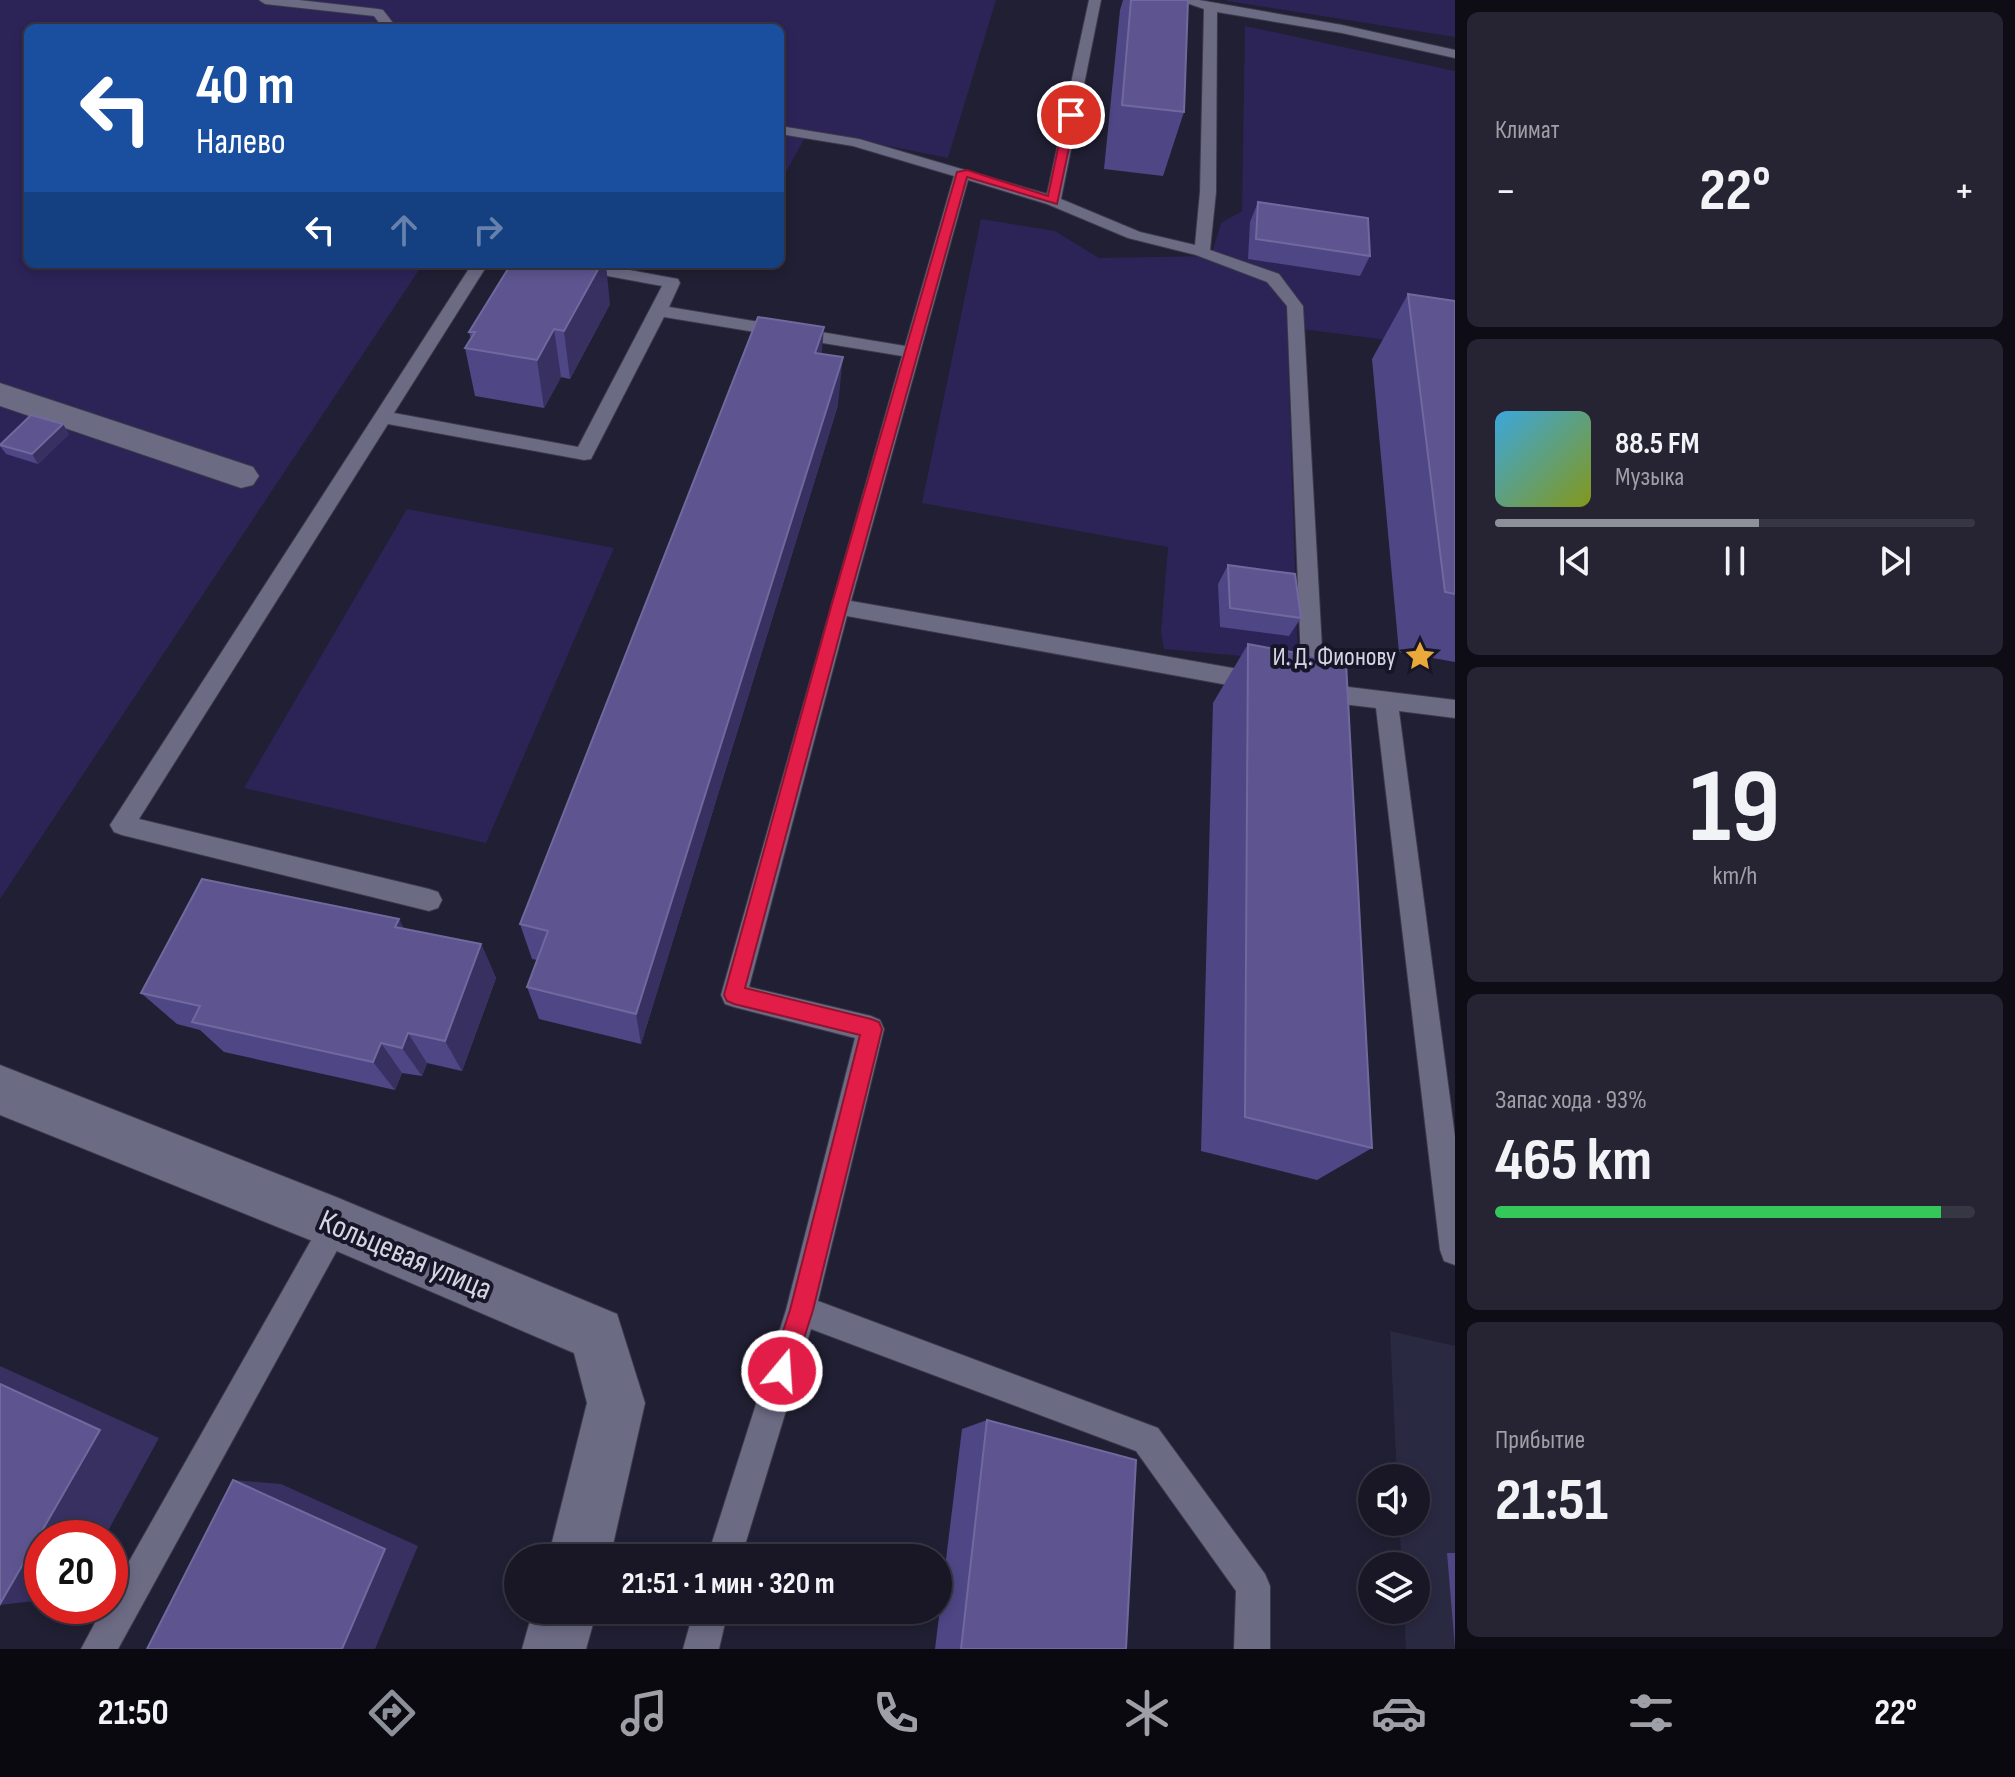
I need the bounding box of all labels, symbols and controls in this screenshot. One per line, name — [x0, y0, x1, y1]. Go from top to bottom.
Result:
text: 40 m — [196, 53, 295, 120]
icon: left — [64, 56, 168, 160]
pin — [1037, 81, 1105, 149]
icon: arrive — [1049, 93, 1093, 137]
text: Климат — [1495, 115, 1559, 146]
text: Налево — [196, 121, 286, 164]
text: 22° — [1699, 155, 1771, 227]
text: − — [1495, 165, 1517, 218]
text: + — [1953, 165, 1975, 218]
icon: left — [298, 208, 342, 252]
icon: ahead — [382, 208, 426, 252]
icon: right — [466, 208, 510, 252]
text: 88.5 FM — [1615, 426, 1699, 462]
text: Музыка — [1615, 462, 1684, 493]
icon: previous — [1553, 539, 1597, 583]
icon: pause — [1713, 539, 1757, 583]
icon: next — [1873, 539, 1917, 583]
place icon: И. Д. Фионову — [1403, 639, 1437, 673]
place label: И. Д. Фионову — [1272, 642, 1396, 673]
text: 19 — [1690, 746, 1780, 871]
text: km/h — [1713, 861, 1757, 892]
text: Запас хода · 93% — [1495, 1085, 1647, 1116]
text: 465 km — [1495, 1125, 1652, 1197]
street label: Кольцевая улица — [313, 1202, 498, 1309]
position arrow — [740, 1329, 824, 1413]
text: Прибытие — [1495, 1425, 1585, 1456]
map controls — [1358, 1464, 1430, 1624]
button: sound — [1358, 1464, 1430, 1536]
text: 21:51 — [1495, 1465, 1608, 1537]
speed limit sign: 20 — [24, 1520, 128, 1624]
button: layers — [1358, 1552, 1430, 1624]
text: 21:51 · 1 мин · 320 m — [621, 1566, 835, 1602]
icon: directions — [364, 1685, 420, 1741]
icon: music — [616, 1685, 672, 1741]
icon: phone — [868, 1685, 924, 1741]
icon: climate — [1119, 1685, 1175, 1741]
icon: car — [1371, 1685, 1427, 1741]
icon: filters — [1623, 1685, 1679, 1741]
text: 21:50 — [98, 1692, 169, 1735]
text: 22° — [1874, 1692, 1917, 1735]

